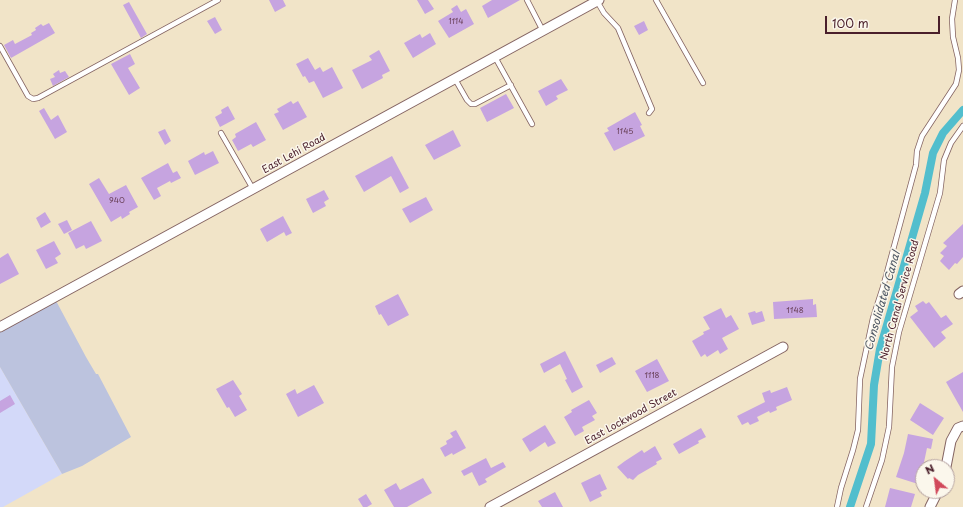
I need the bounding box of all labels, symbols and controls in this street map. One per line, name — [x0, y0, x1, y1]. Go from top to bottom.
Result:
scale bar — [827, 8, 942, 34]
text: 100 m — [832, 14, 869, 32]
house number: 1114 — [448, 17, 464, 27]
house number: 1145 — [617, 127, 633, 137]
street label: East Lehi Road — [260, 132, 328, 176]
house number: 940 — [109, 196, 125, 206]
street label: North Canal Service Road — [878, 239, 922, 361]
water label: Consolidated Canal — [862, 250, 904, 352]
house number: 1148 — [786, 306, 804, 316]
house number: 1118 — [644, 371, 660, 381]
street label: East Lockwood Street — [583, 387, 679, 447]
north arrow — [915, 459, 955, 499]
text: N — [921, 459, 937, 478]

